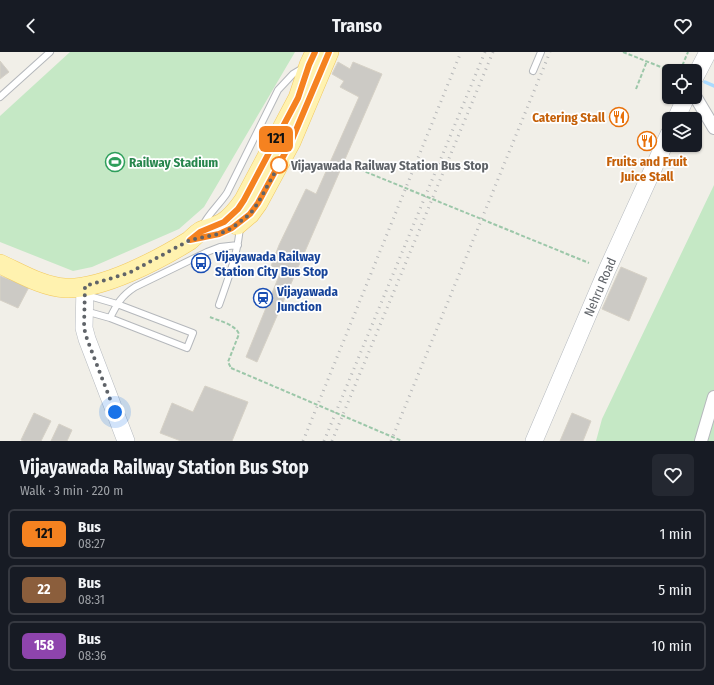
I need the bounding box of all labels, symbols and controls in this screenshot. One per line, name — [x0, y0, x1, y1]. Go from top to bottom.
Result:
icon: back — [20, 15, 42, 37]
text: Transo — [332, 15, 382, 37]
icon: heart — [672, 15, 694, 37]
map controls — [662, 64, 702, 152]
button: locate — [662, 64, 702, 104]
restaurant icon: Catering Stall — [608, 106, 630, 128]
place label: Catering Stall — [532, 110, 605, 125]
button: layers — [662, 112, 702, 152]
line badge: 121 — [253, 126, 299, 152]
text: 121 — [267, 130, 285, 147]
restaurant icon: Fruits and Fruit Juice Stall — [636, 130, 658, 152]
sports icon: Railway Stadium — [104, 151, 126, 173]
place label: Fruits and Fruit Juice Stall — [607, 154, 688, 184]
place label: Railway Stadium — [129, 155, 218, 170]
marker: Vijayawada Railway Station Bus Stop — [270, 156, 288, 174]
place label: Vijayawada Railway Station Bus Stop — [290, 158, 489, 173]
place label: Vijayawada Railway Station City Bus Stop — [214, 249, 328, 279]
bus stop icon: Vijayawada Railway Station City Bus Stop — [190, 252, 212, 274]
street label: Nehru Road — [581, 255, 619, 319]
place label: Vijayawada Junction — [276, 284, 338, 314]
station icon: Vijayawada Junction — [252, 287, 274, 309]
your location — [105, 402, 125, 422]
button: heart — [652, 454, 694, 496]
text: Vijayawada Railway Station Bus Stop — [20, 456, 309, 479]
text: Walk · 3 min · 220 m — [20, 483, 123, 498]
text: Bus — [78, 518, 101, 536]
text: 121 — [35, 525, 53, 542]
text: 1 min — [659, 525, 692, 543]
text: 08:27 — [78, 536, 105, 551]
text: Bus — [78, 574, 101, 592]
text: 22 — [38, 581, 50, 598]
text: 5 min — [658, 581, 692, 599]
text: 08:31 — [78, 592, 105, 607]
text: Bus — [78, 630, 101, 648]
text: 158 — [34, 637, 54, 654]
text: 10 min — [652, 637, 692, 655]
text: 08:36 — [78, 648, 106, 663]

